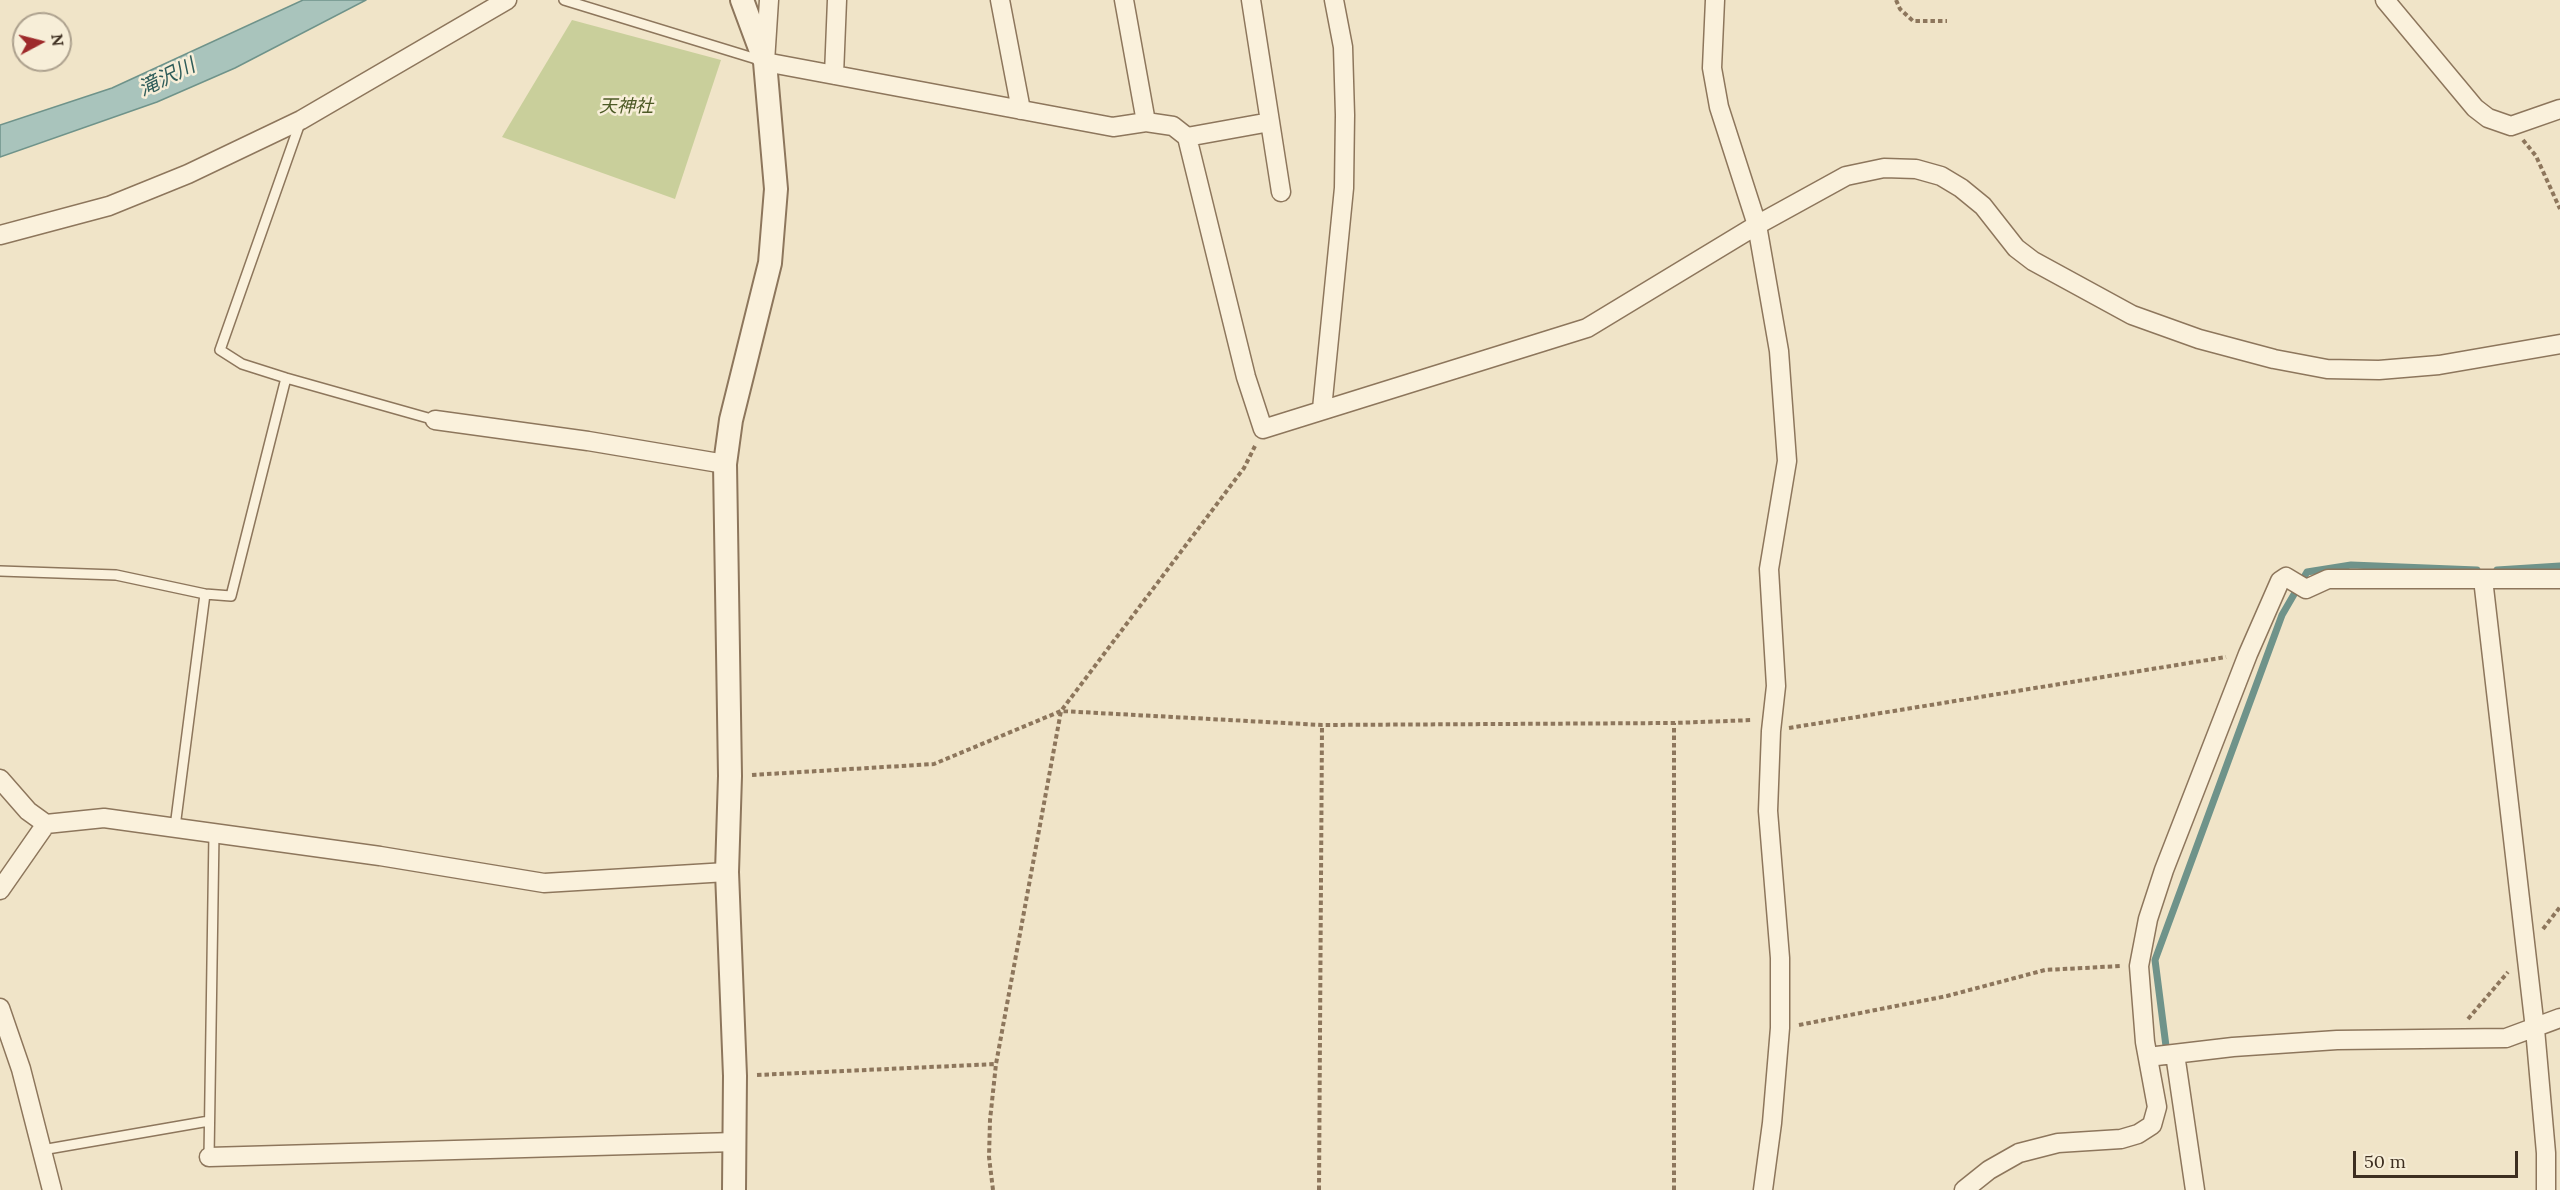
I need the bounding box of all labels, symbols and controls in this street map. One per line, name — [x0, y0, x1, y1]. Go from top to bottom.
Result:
north arrow — [12, 12, 72, 72]
text: N — [47, 33, 69, 47]
water label: 滝沢川 — [135, 54, 199, 102]
park label: 天神社 — [599, 96, 653, 118]
scale bar — [2356, 1139, 2521, 1177]
text: 50 m — [2364, 1150, 2406, 1173]

